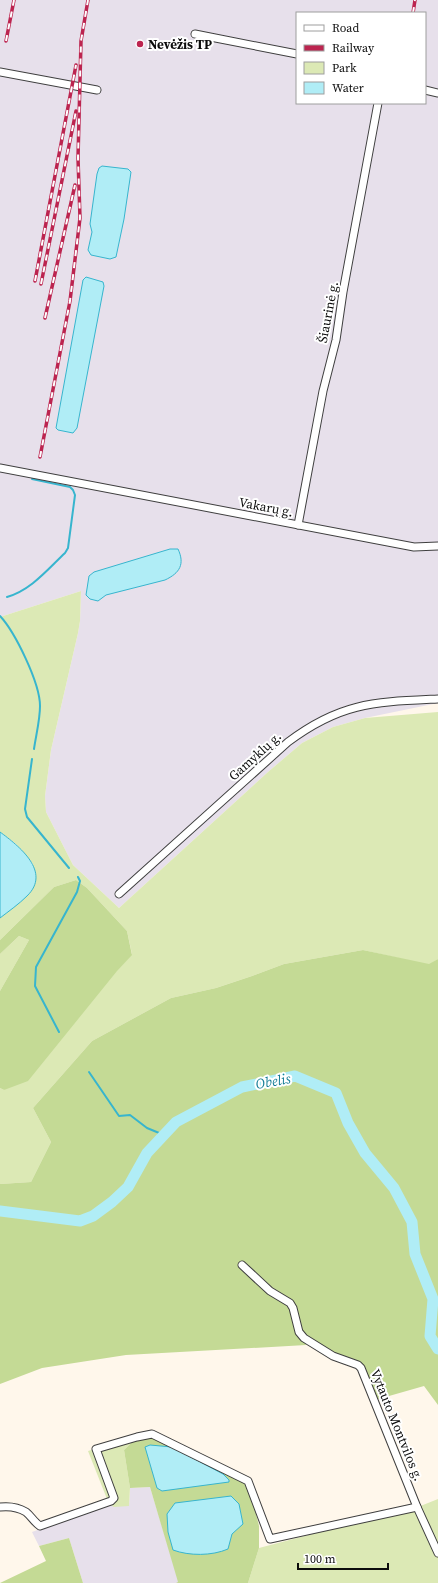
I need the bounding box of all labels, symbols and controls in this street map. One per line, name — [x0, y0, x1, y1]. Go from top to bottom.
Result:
legend — [296, 12, 426, 104]
text: Road — [332, 20, 359, 36]
place label: Nevėžis TP — [148, 36, 212, 53]
marker: Nevėžis TP — [135, 39, 145, 49]
text: Railway — [332, 40, 375, 56]
text: Park — [332, 60, 357, 76]
text: Water — [332, 80, 364, 96]
street label: Šiaurinė g. — [314, 280, 342, 344]
street label: Vakarų g. — [238, 493, 294, 521]
street label: Gamyklų g. — [225, 728, 285, 784]
water label: Obelis — [254, 1068, 293, 1094]
street label: Vytauto Montvilos g. — [367, 1367, 427, 1483]
scale bar — [298, 1545, 388, 1571]
text: 100 m — [304, 1551, 336, 1567]

